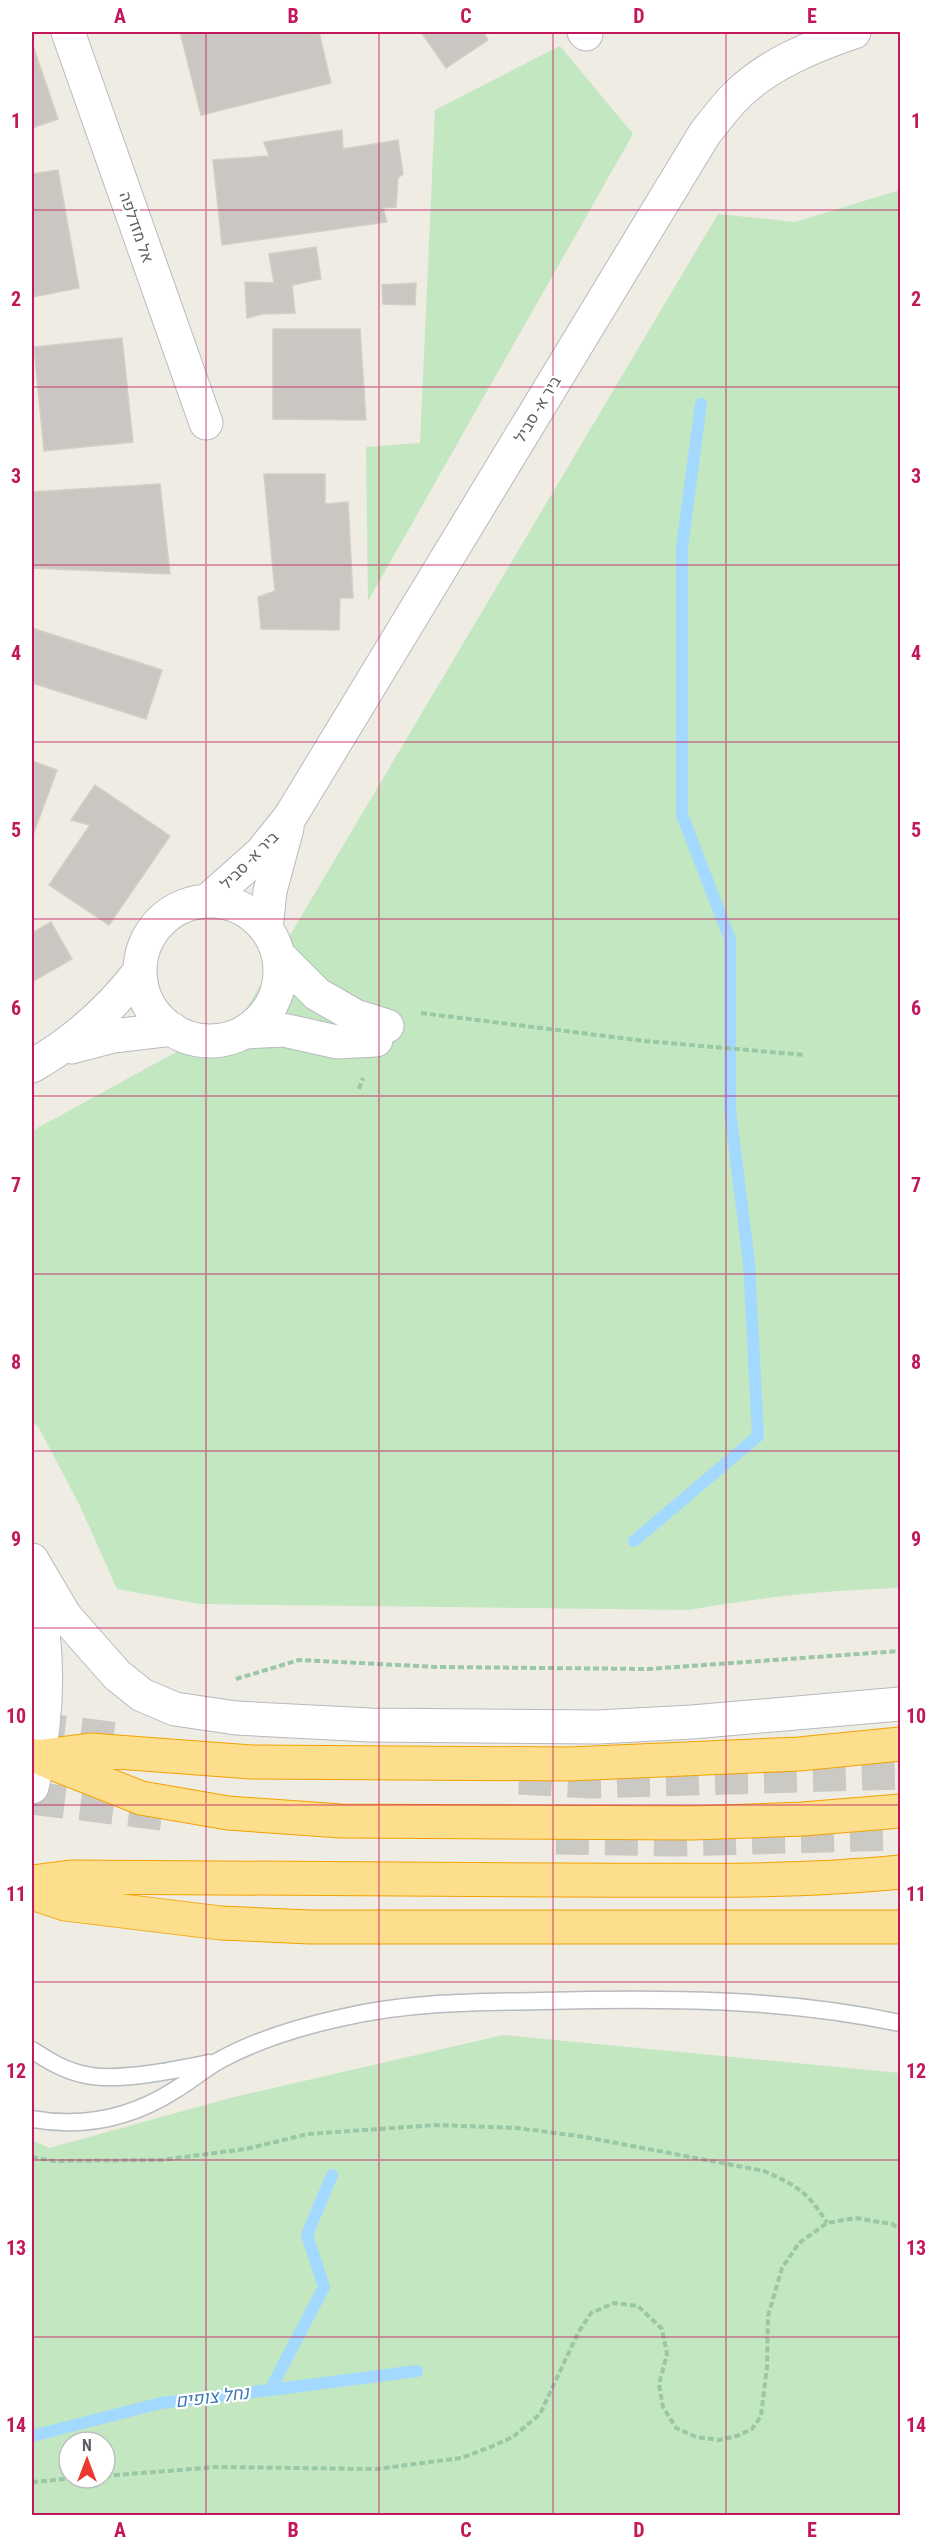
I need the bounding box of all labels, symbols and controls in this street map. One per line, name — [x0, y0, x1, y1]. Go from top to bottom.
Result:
text: A — [114, 4, 126, 28]
text: B — [287, 4, 299, 28]
text: C — [460, 4, 472, 28]
text: D — [633, 4, 645, 28]
text: E — [807, 4, 817, 28]
text: 1 — [11, 109, 21, 133]
text: 1 — [911, 109, 921, 133]
street label: אל מזדלפה — [116, 189, 158, 265]
text: 2 — [11, 287, 21, 311]
text: 2 — [911, 287, 921, 311]
street label: ביר א- סביל — [510, 372, 565, 446]
text: 3 — [11, 464, 21, 488]
text: 3 — [911, 464, 921, 488]
text: 4 — [11, 641, 21, 665]
text: 4 — [911, 641, 921, 665]
text: 5 — [11, 818, 21, 842]
text: 5 — [911, 818, 921, 842]
street label: ביר א- סביל — [216, 827, 283, 893]
text: 6 — [11, 996, 21, 1020]
text: 6 — [911, 996, 921, 1020]
text: 7 — [11, 1173, 21, 1197]
text: 7 — [911, 1173, 921, 1197]
text: 8 — [11, 1350, 21, 1374]
text: 8 — [911, 1350, 921, 1374]
text: 9 — [11, 1527, 21, 1551]
text: 9 — [911, 1527, 921, 1551]
text: 10 — [6, 1704, 26, 1728]
text: 10 — [906, 1704, 926, 1728]
text: 11 — [6, 1882, 26, 1906]
text: 11 — [906, 1882, 926, 1906]
text: 12 — [6, 2059, 26, 2083]
text: 12 — [906, 2059, 926, 2083]
text: 13 — [6, 2236, 26, 2260]
text: 13 — [906, 2236, 926, 2260]
water label: נחל צופים — [174, 2381, 251, 2411]
text: 14 — [6, 2413, 26, 2437]
text: 14 — [906, 2413, 926, 2437]
north arrow — [57, 2430, 117, 2490]
text: N — [82, 2436, 92, 2455]
text: A — [114, 2518, 126, 2542]
text: B — [287, 2518, 299, 2542]
text: C — [460, 2518, 472, 2542]
text: D — [633, 2518, 645, 2542]
text: E — [807, 2518, 817, 2542]

